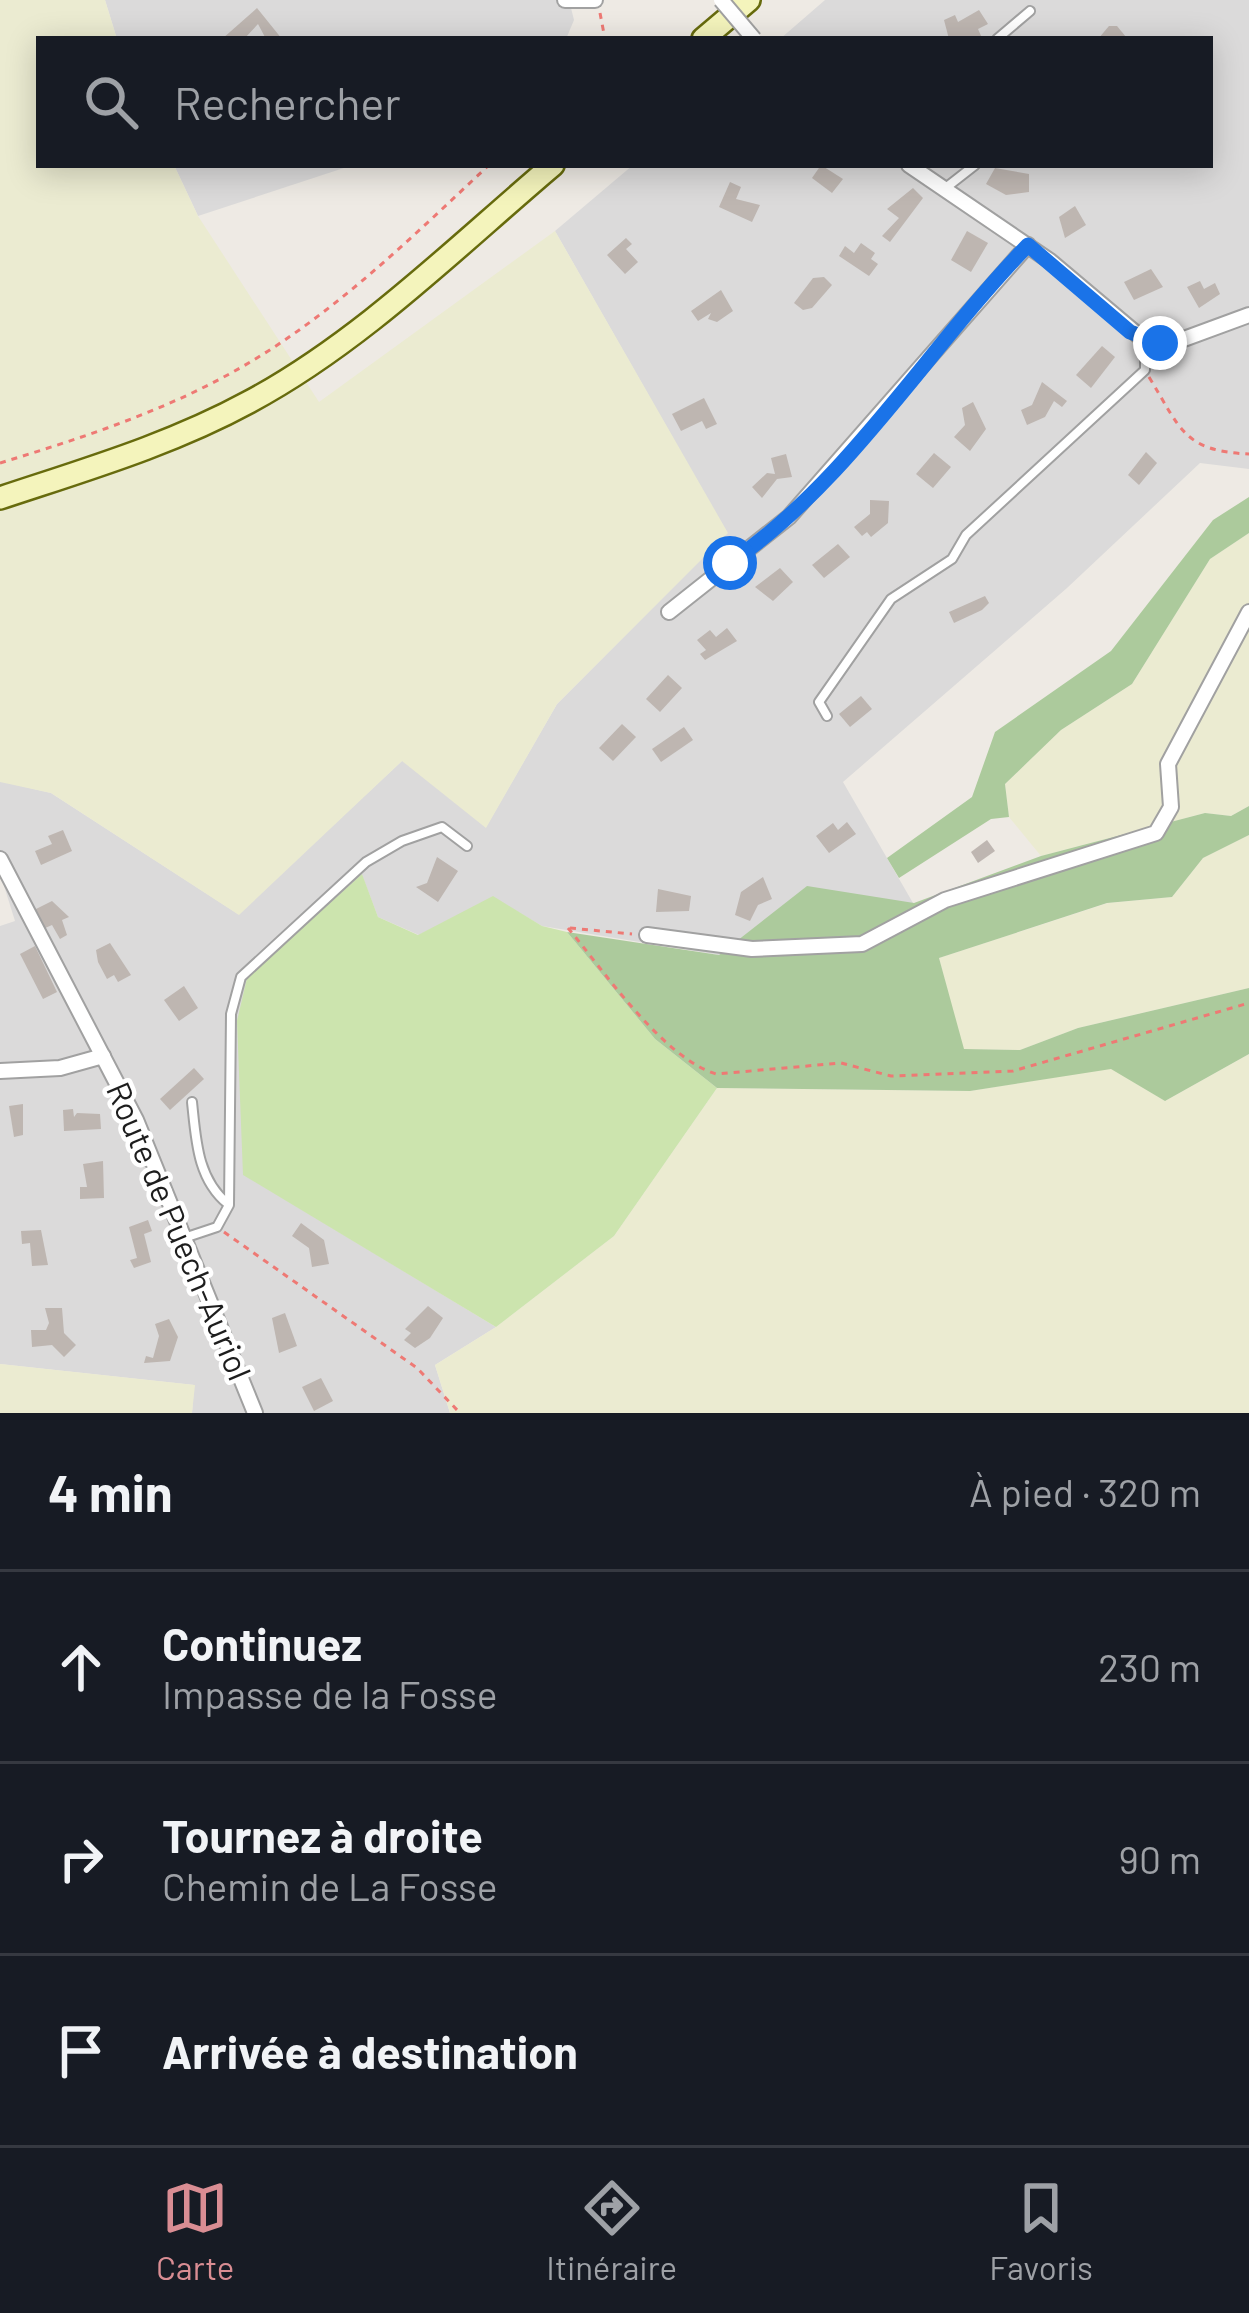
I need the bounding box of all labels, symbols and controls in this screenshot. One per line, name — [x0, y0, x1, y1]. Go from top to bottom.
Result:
search box — [36, 36, 1213, 168]
icon: search — [78, 69, 144, 135]
text: Rechercher — [174, 75, 401, 129]
route end — [1133, 316, 1187, 370]
route start — [703, 536, 757, 590]
street label: Route de Puech-Auriol — [99, 1076, 261, 1386]
text: 4 min — [48, 1461, 173, 1522]
text: À pied · 320 m — [969, 1468, 1201, 1515]
text: Continuez — [162, 1616, 362, 1670]
icon: ahead — [48, 1634, 114, 1700]
text: 230 m — [1098, 1643, 1201, 1690]
text: Impasse de la Fosse — [162, 1670, 497, 1717]
text: Tournez à droite — [162, 1808, 483, 1862]
icon: right — [48, 1826, 114, 1892]
text: 90 m — [1119, 1835, 1201, 1882]
text: Chemin de La Fosse — [162, 1862, 498, 1909]
icon: arrive — [48, 2018, 114, 2084]
text: Arrivée à destination — [162, 2024, 578, 2078]
tab: Carte — [156, 2175, 234, 2287]
tab: Itinéraire — [546, 2175, 677, 2287]
tab: Favoris — [989, 2175, 1093, 2287]

